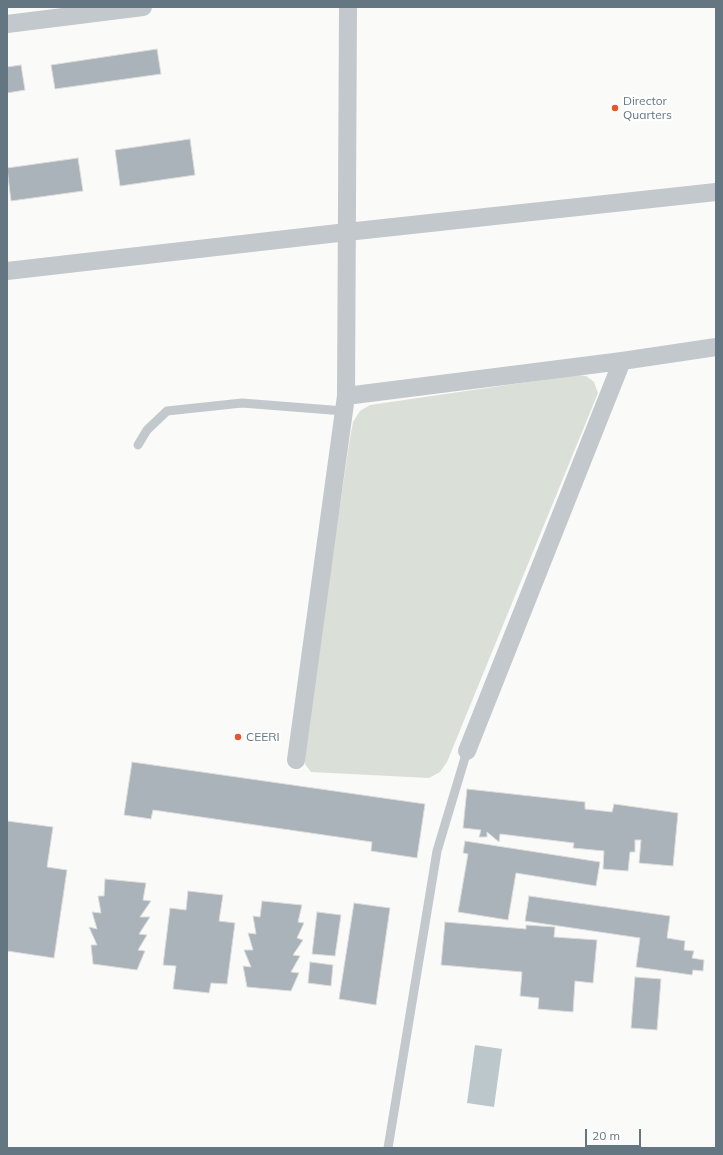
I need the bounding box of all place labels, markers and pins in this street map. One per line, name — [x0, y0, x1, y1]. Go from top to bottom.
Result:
place label: Director Quarters — [623, 94, 672, 122]
marker: Director Quarters — [610, 103, 620, 113]
place label: CEERI — [246, 730, 280, 744]
marker: CEERI — [233, 732, 243, 742]

